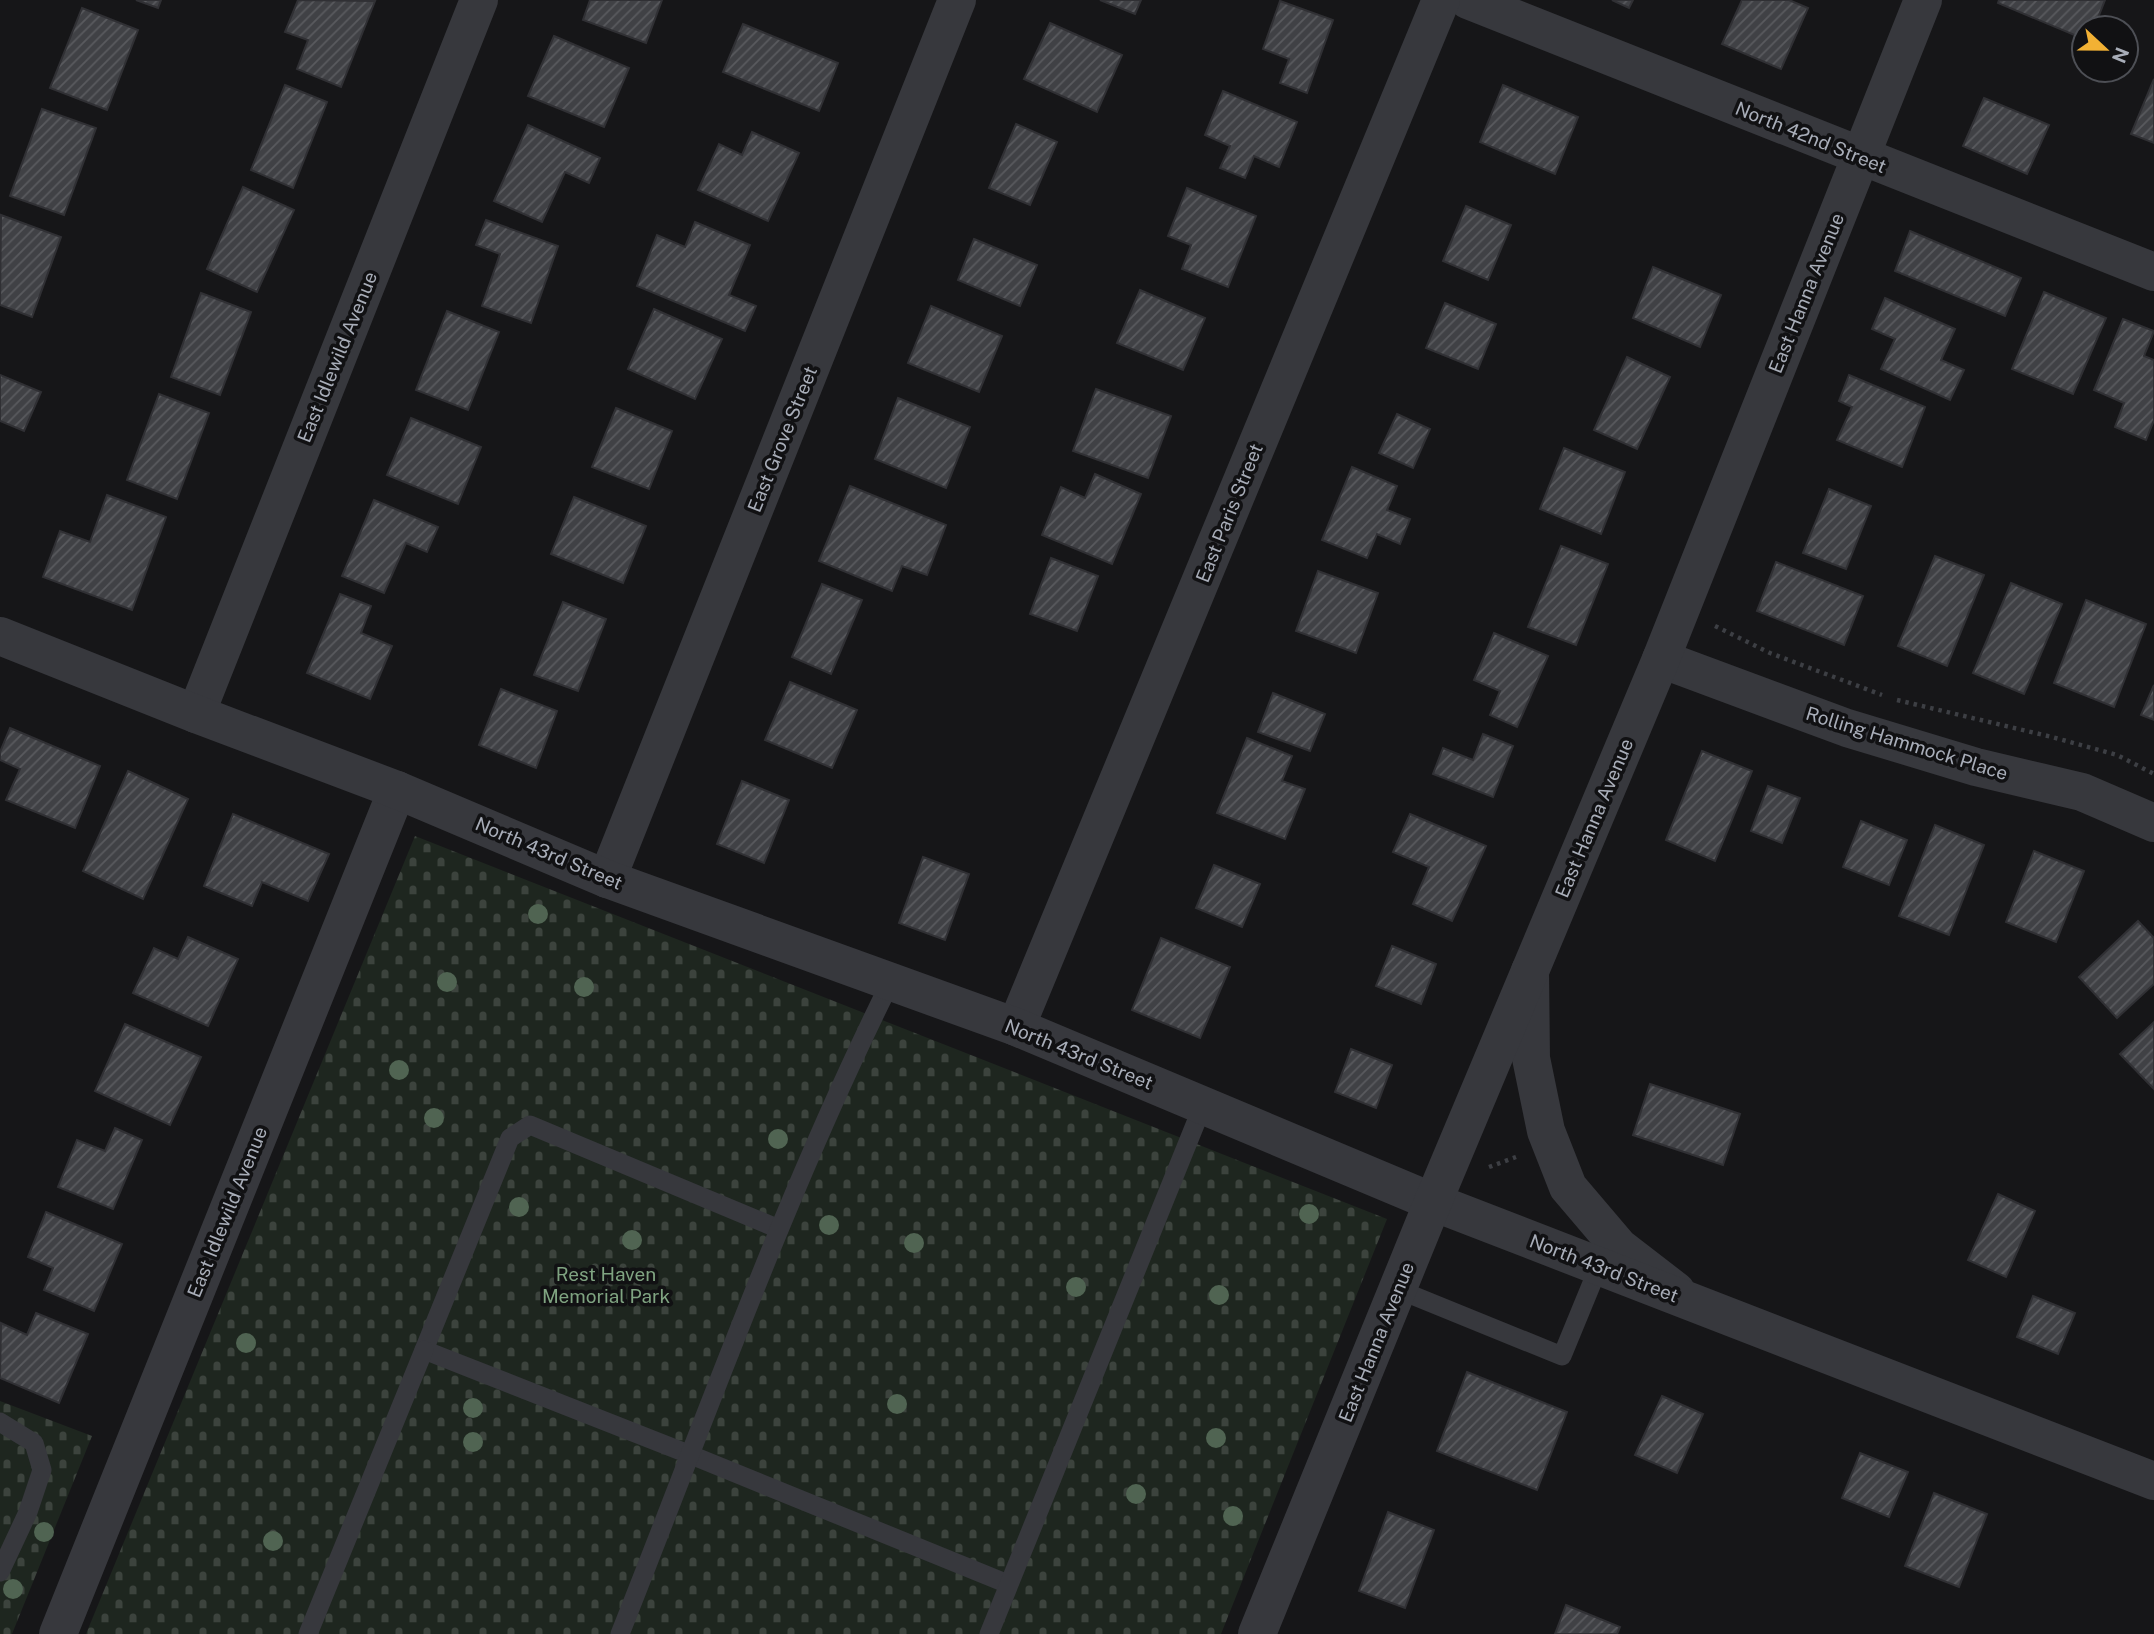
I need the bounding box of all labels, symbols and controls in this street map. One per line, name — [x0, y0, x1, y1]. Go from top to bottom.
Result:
north arrow — [2070, 14, 2140, 84]
text: N — [2108, 44, 2134, 66]
street label: North 42nd Street — [1732, 97, 1890, 177]
street label: East Hanna Avenue — [1764, 210, 1848, 376]
street label: East Idlewild Avenue — [293, 268, 381, 446]
street label: East Grove Street — [743, 363, 821, 515]
street label: East Paris Street — [1191, 440, 1267, 586]
street label: Rolling Hammock Place — [1803, 702, 2011, 784]
street label: East Hanna Avenue — [1551, 735, 1637, 901]
street label: North 43rd Street — [472, 812, 626, 894]
street label: North 43rd Street — [1002, 1014, 1156, 1094]
street label: East Idlewild Avenue — [183, 1123, 271, 1301]
street label: North 43rd Street — [1526, 1229, 1682, 1307]
street label: East Hanna Avenue — [1334, 1259, 1418, 1425]
park label: Rest Haven Memorial Park — [542, 1263, 670, 1307]

